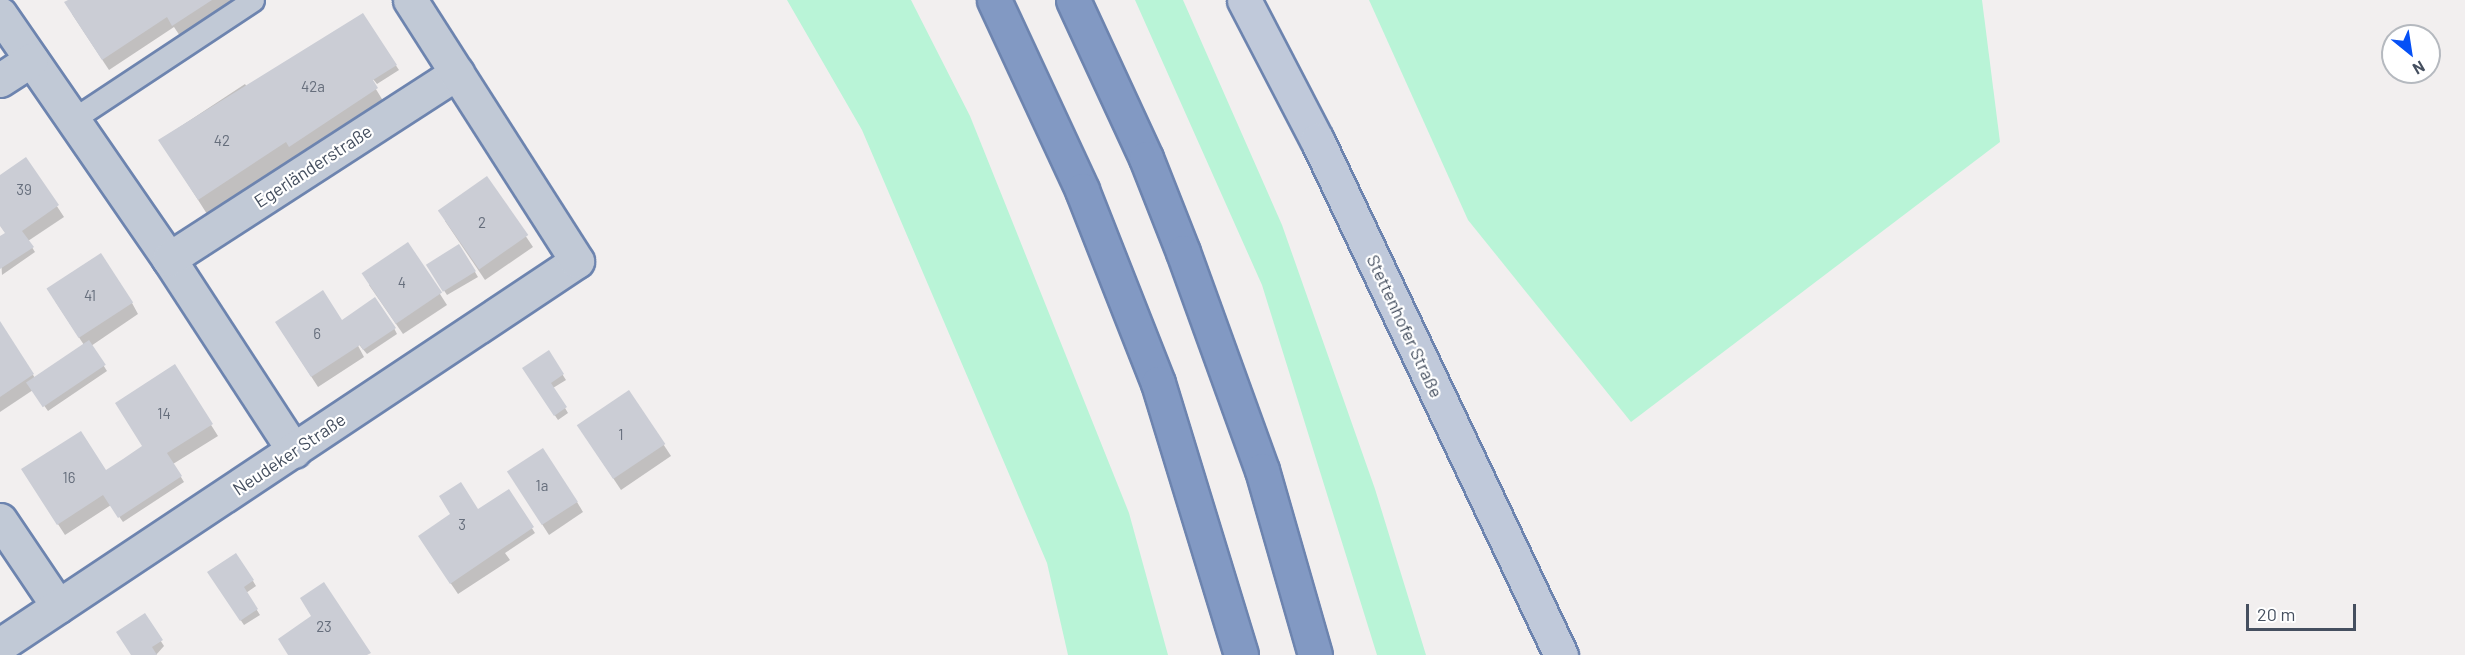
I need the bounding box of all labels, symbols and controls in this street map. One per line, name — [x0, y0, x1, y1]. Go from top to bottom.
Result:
north arrow — [2381, 24, 2441, 84]
text: N — [2410, 57, 2429, 79]
house number: 42a — [301, 78, 325, 96]
street label: Egerländerstraße — [250, 120, 376, 212]
house number: 42 — [214, 132, 230, 150]
house number: 39 — [16, 181, 32, 199]
house number: 2 — [478, 214, 486, 232]
street label: Stettenhofer Straße — [1362, 251, 1448, 401]
house number: 4 — [398, 274, 406, 292]
house number: 41 — [84, 287, 96, 305]
house number: 6 — [313, 325, 321, 343]
house number: 14 — [157, 405, 171, 423]
street label: Neudeker Straße — [228, 408, 350, 500]
house number: 1 — [618, 426, 624, 444]
house number: 16 — [63, 469, 75, 487]
house number: 1a — [536, 477, 548, 495]
house number: 3 — [458, 516, 466, 534]
scale bar — [2249, 592, 2358, 630]
text: 20 m — [2257, 603, 2295, 625]
house number: 23 — [316, 618, 332, 636]

